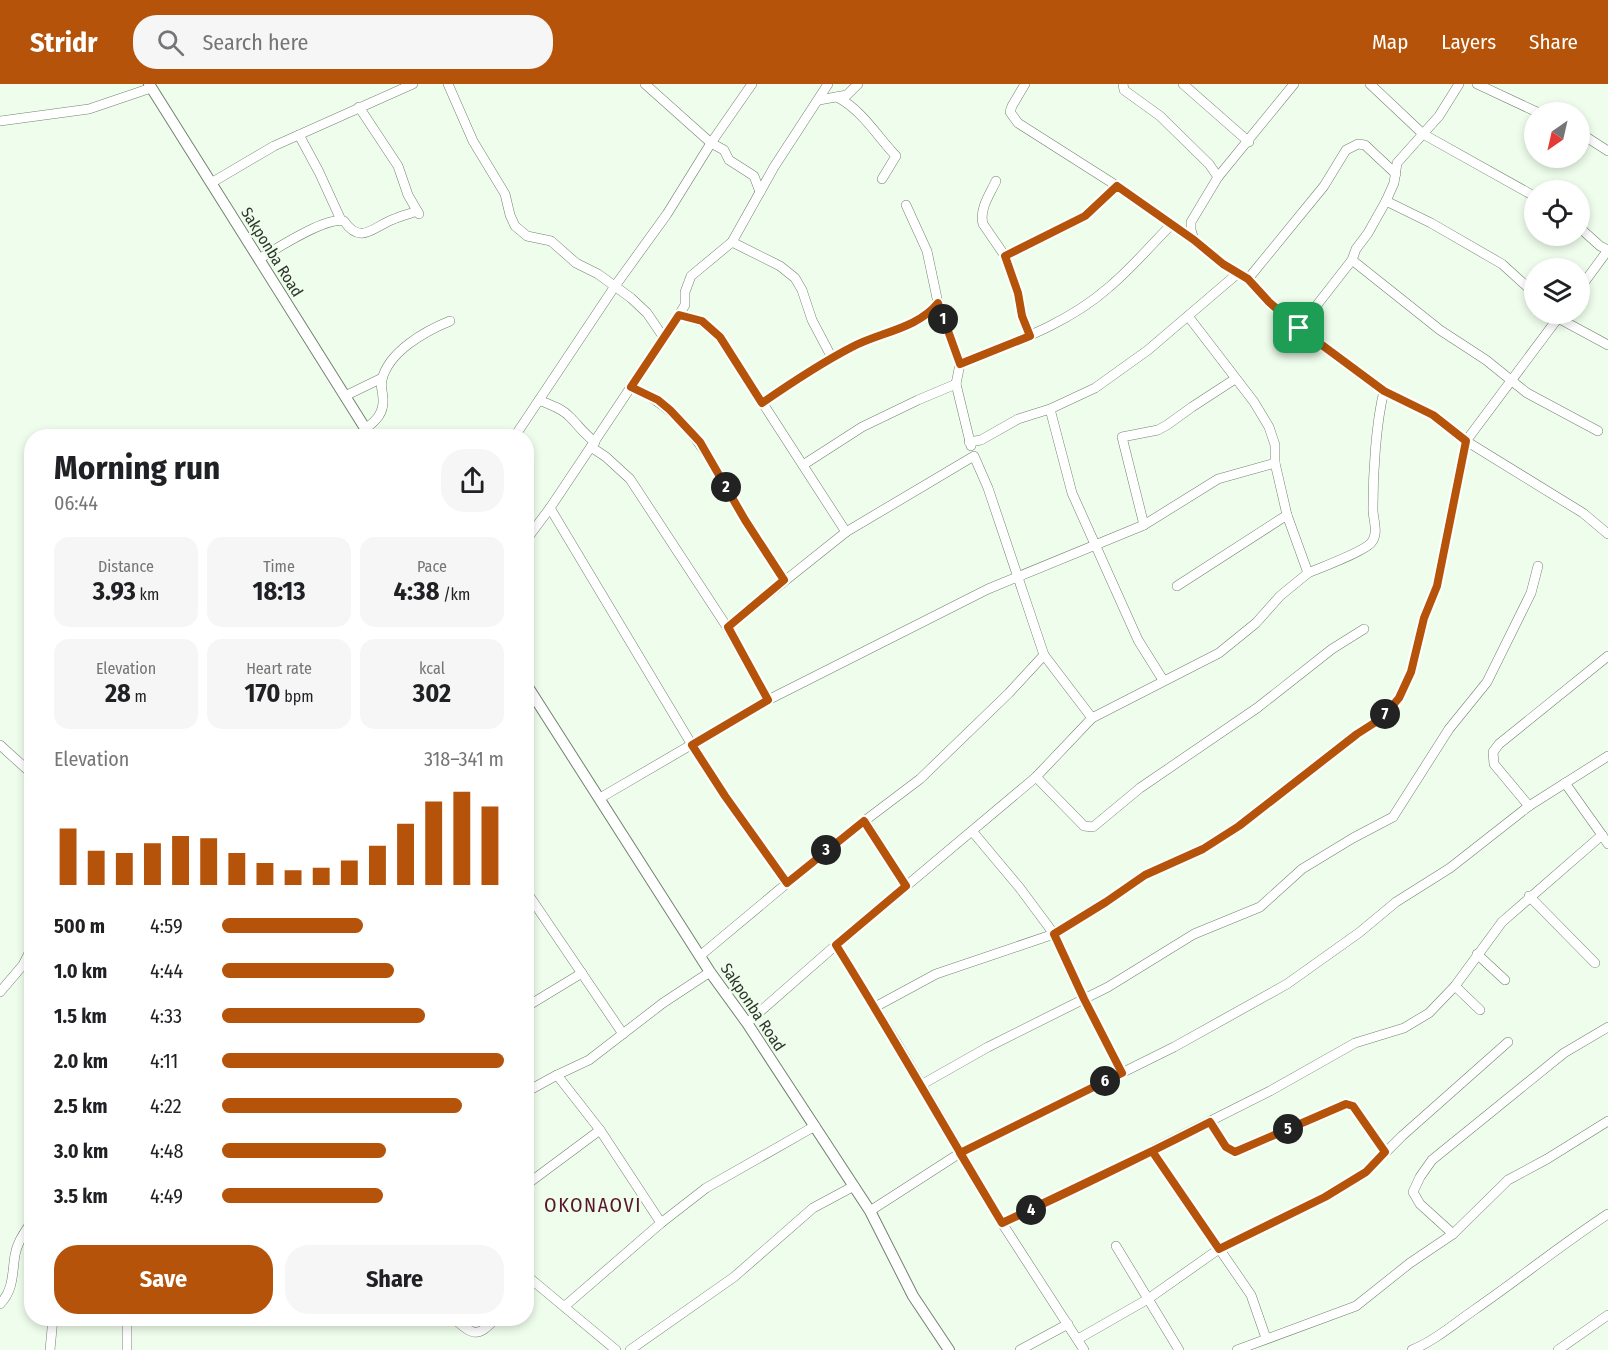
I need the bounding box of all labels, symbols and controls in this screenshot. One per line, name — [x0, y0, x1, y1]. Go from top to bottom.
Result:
search box — [133, 15, 553, 69]
text: Stridr — [30, 26, 97, 59]
icon: search — [154, 26, 187, 59]
text: Search here — [202, 29, 308, 56]
text: Map — [1372, 29, 1408, 55]
text: Layers — [1441, 29, 1496, 55]
text: Share — [1529, 29, 1578, 55]
north arrow — [1524, 102, 1590, 168]
map controls — [1524, 102, 1590, 324]
button: locate — [1524, 180, 1590, 246]
street label: Sakponba Road — [237, 204, 307, 300]
button: layers — [1524, 258, 1590, 324]
pin — [1273, 302, 1324, 353]
pin: 1 — [928, 304, 958, 334]
text: 1 — [940, 309, 946, 328]
icon: arrive — [1282, 311, 1315, 344]
text: Morning run — [54, 448, 220, 488]
button: share — [441, 449, 504, 512]
pin: 2 — [711, 472, 741, 502]
text: 2 — [722, 477, 730, 496]
text: 06:44 — [54, 491, 98, 515]
text: Distance — [98, 557, 154, 576]
text: Time — [263, 557, 295, 576]
text: Pace — [417, 557, 447, 576]
text: 3.93 — [93, 576, 136, 607]
text: 18:13 — [252, 576, 306, 607]
text: 4:38 — [394, 576, 439, 607]
text: km — [136, 585, 159, 604]
text: /km — [439, 585, 470, 604]
text: Elevation — [96, 659, 156, 678]
text: Heart rate — [246, 659, 312, 678]
text: kcal — [419, 659, 445, 678]
text: 28 — [105, 678, 131, 709]
text: 170 — [244, 678, 280, 709]
text: 302 — [413, 678, 451, 709]
text: m — [131, 687, 147, 706]
text: bpm — [280, 687, 314, 706]
pin: 7 — [1370, 699, 1400, 729]
text: 7 — [1382, 704, 1388, 723]
text: Elevation — [54, 747, 129, 771]
text: 318–341 m — [424, 747, 504, 771]
pin: 3 — [811, 835, 841, 865]
text: 3 — [822, 840, 830, 859]
text: 500 m — [54, 914, 105, 938]
text: 4:59 — [150, 914, 183, 938]
text: 1.0 km — [54, 959, 107, 983]
text: 4:44 — [150, 959, 183, 983]
street label: Sakponba Road — [717, 960, 789, 1054]
text: 1.5 km — [54, 1004, 107, 1028]
text: 4:33 — [150, 1004, 182, 1028]
text: 2.0 km — [54, 1049, 108, 1073]
text: 4:11 — [150, 1049, 178, 1073]
pin: 6 — [1090, 1066, 1120, 1096]
text: 6 — [1101, 1071, 1109, 1090]
text: 2.5 km — [54, 1094, 107, 1118]
text: 4:22 — [150, 1094, 182, 1118]
pin: 5 — [1273, 1114, 1303, 1144]
text: 5 — [1284, 1119, 1292, 1138]
text: 3.0 km — [54, 1139, 108, 1163]
text: 4:48 — [150, 1139, 184, 1163]
text: 3.5 km — [54, 1184, 108, 1208]
text: 4:49 — [150, 1184, 183, 1208]
district label: OKONAOVI — [544, 1193, 642, 1217]
pin: 4 — [1016, 1195, 1046, 1225]
text: 4 — [1027, 1200, 1035, 1219]
button: Save — [54, 1245, 273, 1314]
button: Share — [285, 1245, 504, 1314]

